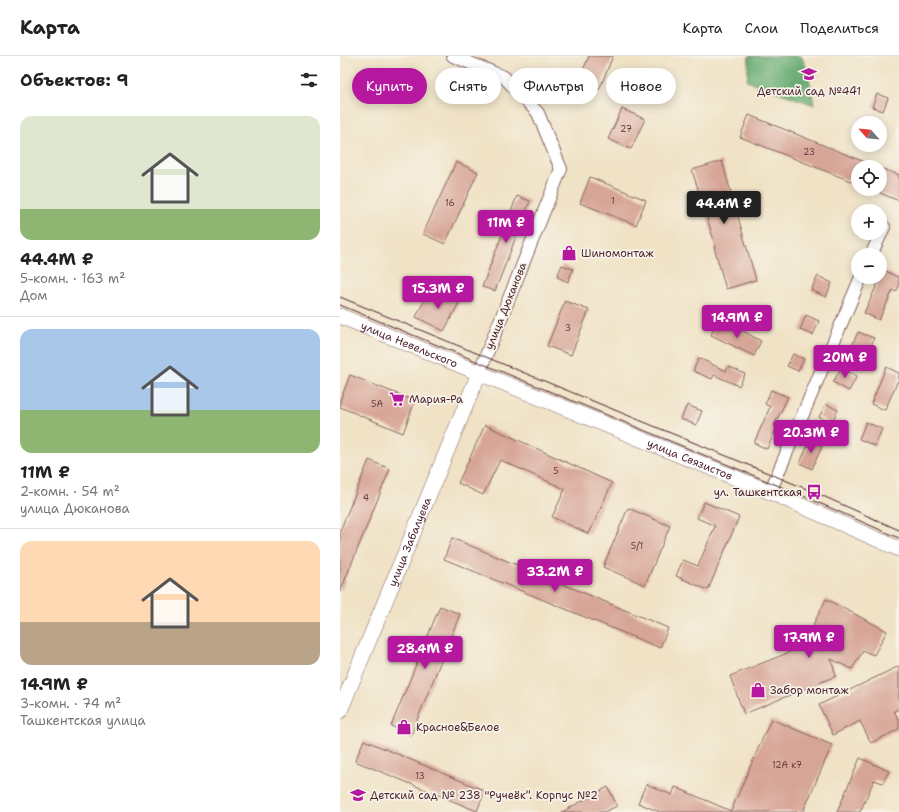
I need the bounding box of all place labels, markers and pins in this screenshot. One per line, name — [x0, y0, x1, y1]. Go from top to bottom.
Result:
school or university icon: Детский сад №441 — [800, 65, 818, 83]
place label: Детский сад №441 — [757, 84, 861, 99]
pin: 44.4M ₽ — [687, 191, 761, 225]
pin: 11M ₽ — [478, 210, 534, 244]
shop icon: Шиномонтаж — [560, 244, 578, 262]
place label: Шиномонтаж — [581, 246, 654, 261]
pin: 15.3M ₽ — [401, 276, 475, 310]
pin: 14.9M ₽ — [700, 305, 774, 339]
pin: 20M ₽ — [817, 345, 873, 379]
supermarket icon: Мария-Ра — [388, 390, 406, 408]
place label: Мария-Ра — [409, 392, 463, 407]
pin: 20.3M ₽ — [774, 420, 848, 454]
bus stop icon: ул. Ташкентская — [805, 483, 823, 501]
place label: ул. Ташкентская — [714, 485, 802, 500]
pin: 33.2M ₽ — [518, 559, 592, 593]
pin: 17.9M ₽ — [772, 625, 846, 659]
pin: 28.4M ₽ — [388, 636, 462, 670]
shop icon: Забор монтаж — [749, 681, 767, 699]
place label: Забор монтаж — [770, 683, 849, 698]
shop icon: Красное&Белое — [395, 718, 413, 736]
place label: Красное&Белое — [416, 720, 499, 735]
school or university icon: Детский сад № 238 "Ручеёк". Корпус №2 — [349, 786, 367, 804]
place label: Детский сад № 238 "Ручеёк". Корпус №2 — [370, 788, 598, 803]

